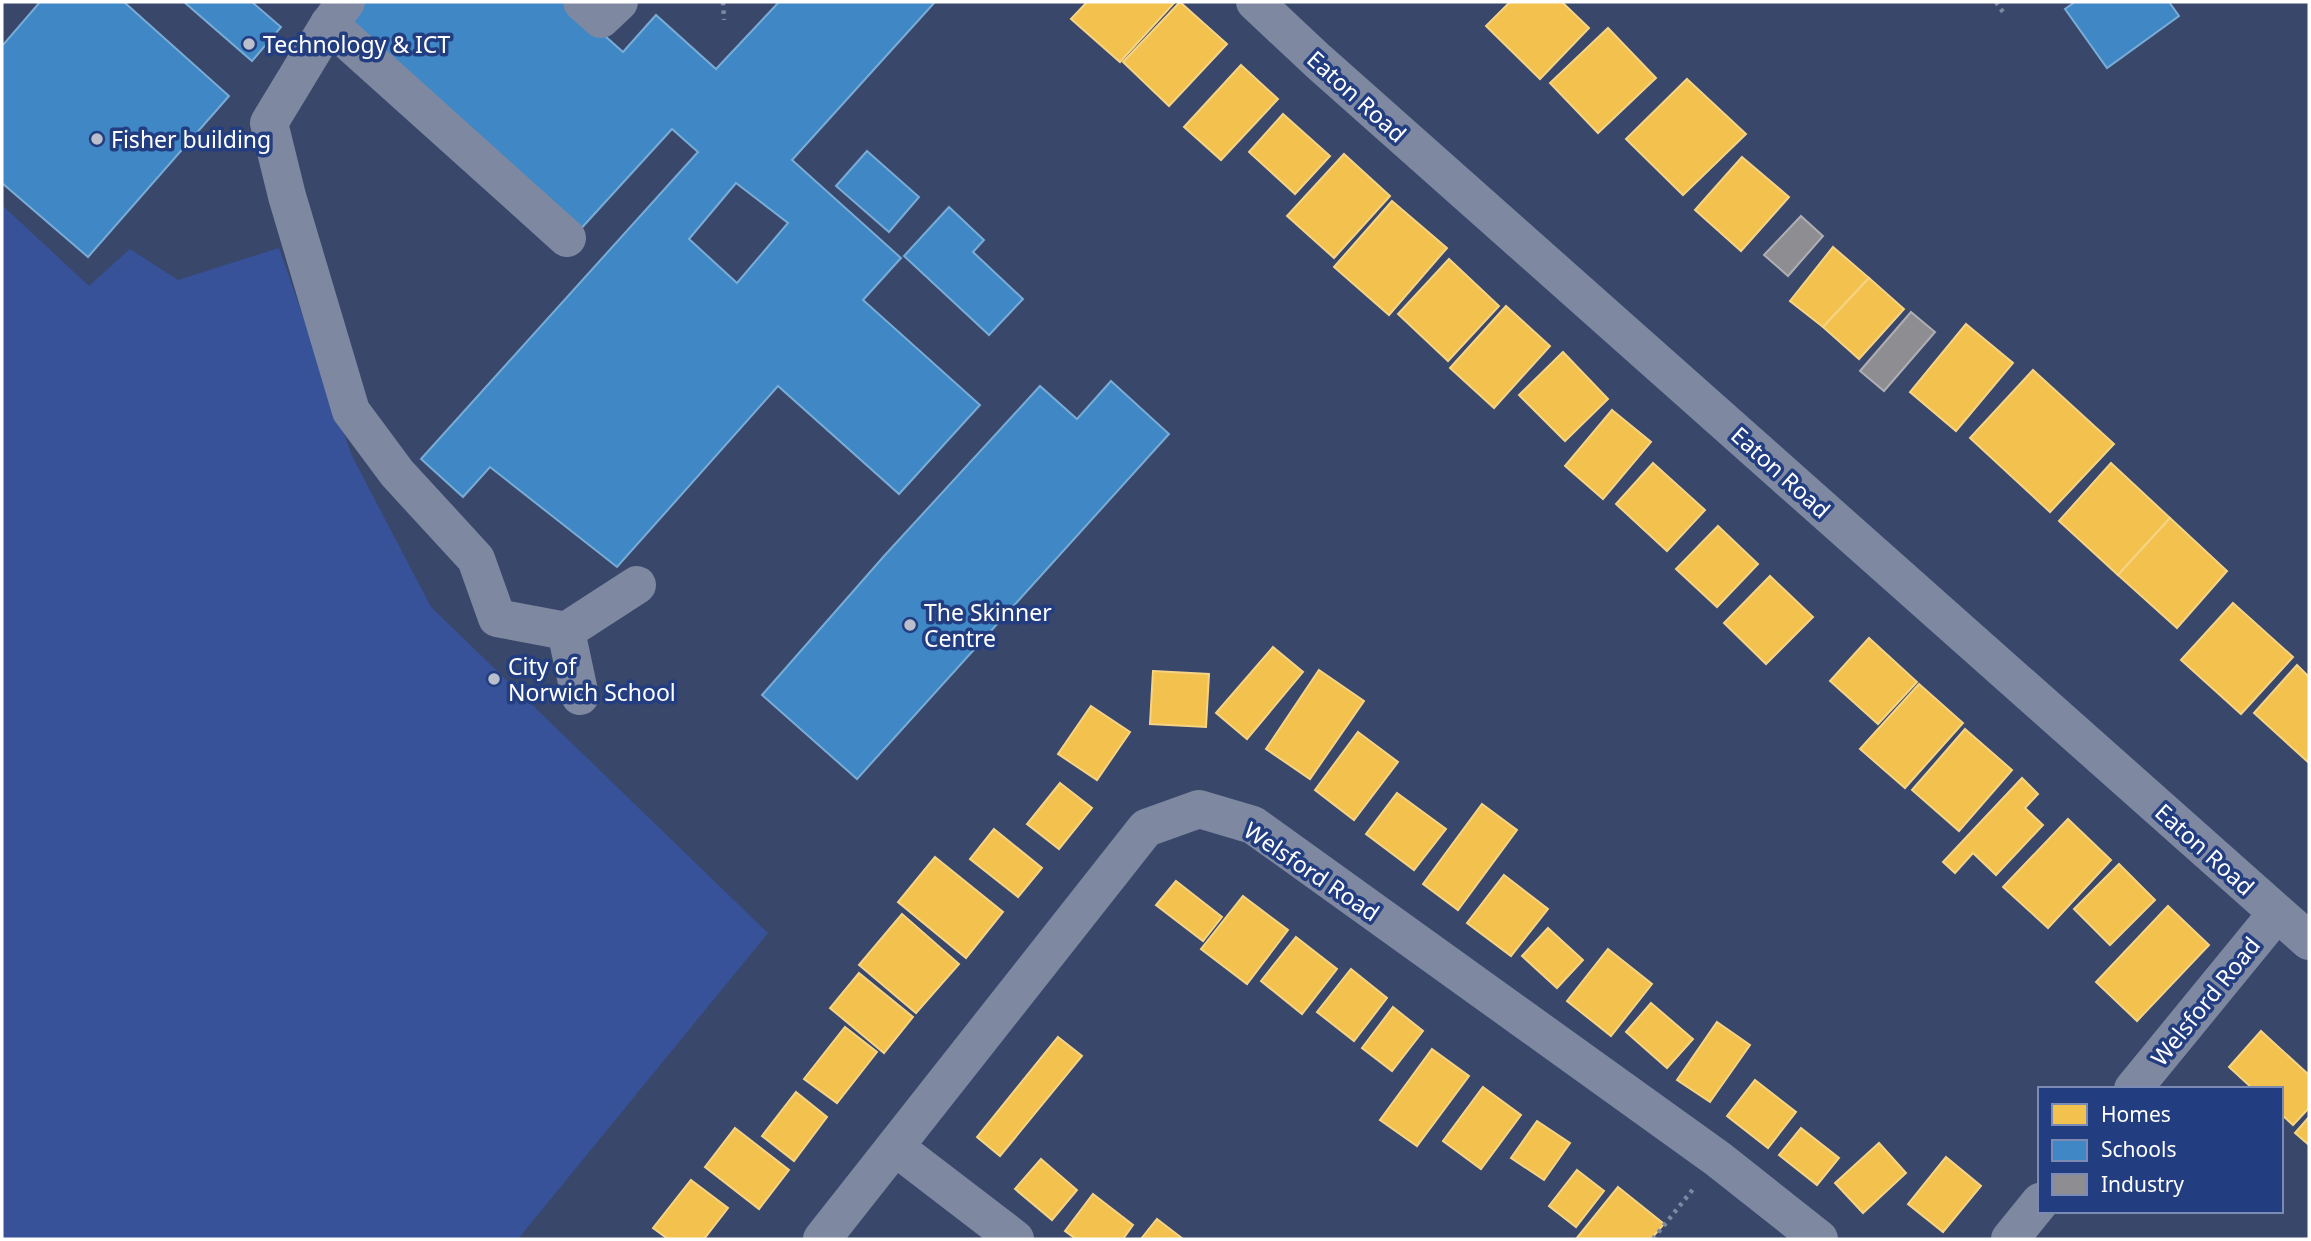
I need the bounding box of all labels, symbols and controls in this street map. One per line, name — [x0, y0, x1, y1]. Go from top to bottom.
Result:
place label: Technology & ICT — [263, 28, 450, 60]
marker: Technology & ICT — [241, 36, 257, 52]
street label: Eaton Road — [1300, 43, 1414, 149]
place label: Fisher building — [111, 123, 271, 155]
marker: Fisher building — [89, 131, 105, 147]
street label: Eaton Road — [1724, 419, 1838, 525]
place label: The Skinner Centre — [924, 596, 1052, 654]
marker: The Skinner Centre — [902, 617, 918, 633]
place label: City of Norwich School — [508, 650, 676, 708]
marker: City of Norwich School — [486, 671, 502, 687]
street label: Eaton Road — [2148, 796, 2262, 902]
street label: Welsford Road — [1238, 814, 1386, 928]
street label: Welsford Road — [2143, 930, 2267, 1072]
legend — [2038, 1087, 2283, 1213]
text: Homes — [2101, 1100, 2171, 1128]
text: Schools — [2101, 1135, 2176, 1163]
text: Industry — [2101, 1170, 2184, 1198]

